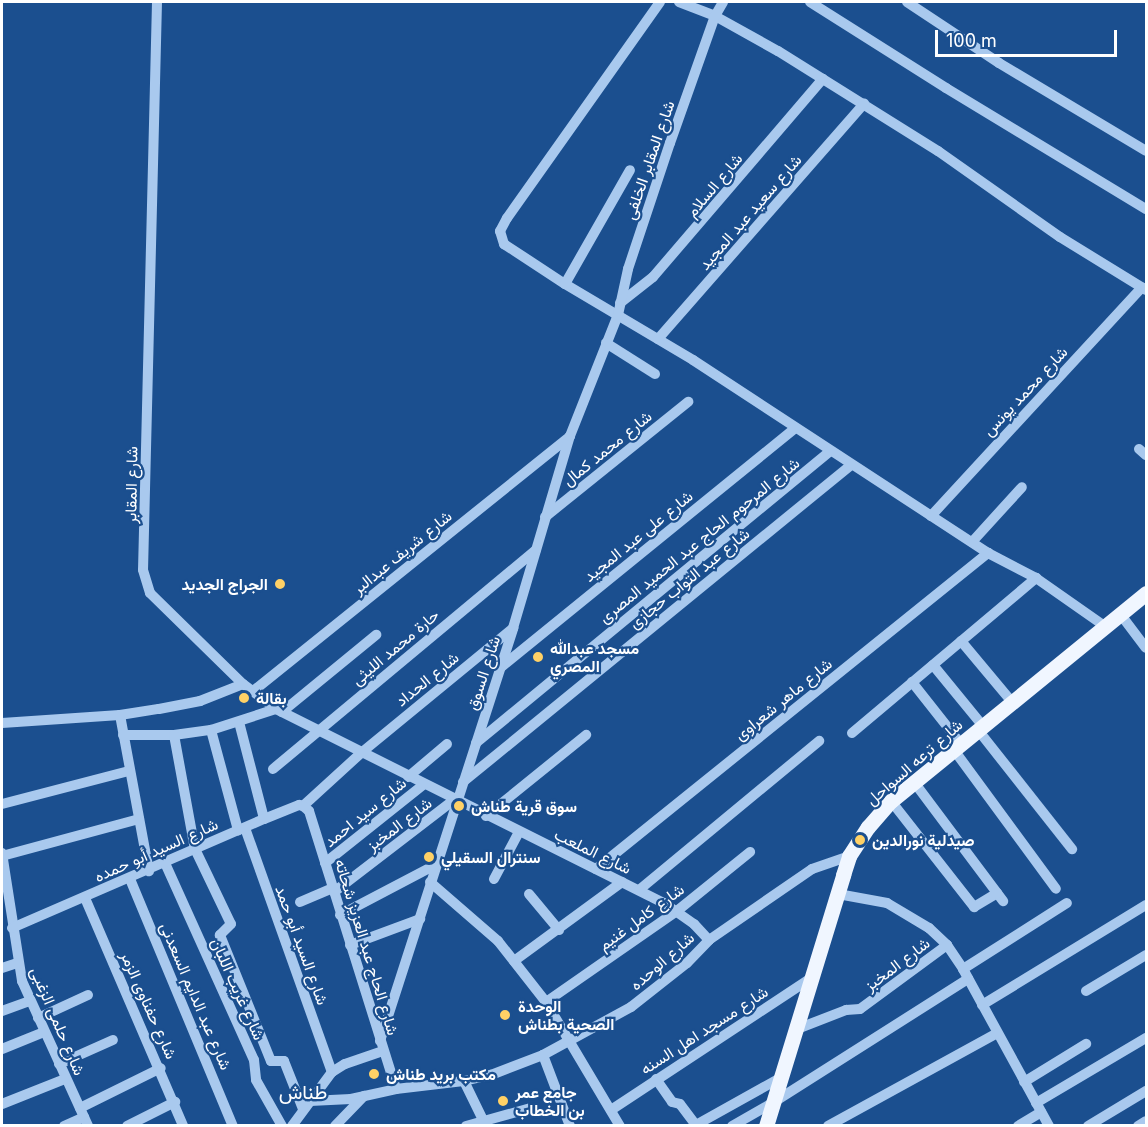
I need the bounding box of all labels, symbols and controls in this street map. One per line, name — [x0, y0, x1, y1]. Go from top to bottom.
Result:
scale bar — [938, 18, 1120, 56]
text: 100 m — [946, 30, 997, 51]
street label: شارع المقابر الخلفى — [620, 98, 678, 222]
street label: شارع السلام — [682, 149, 746, 221]
street label: شارع سعيد عبد المجيد — [695, 150, 805, 274]
street label: شارع محمد يونس — [979, 342, 1071, 440]
street label: شارع محمد كمال — [559, 406, 655, 490]
street label: شارع المقابر — [121, 446, 141, 524]
street label: شارع المرحوم الحاج عبد الحميد المصرى — [595, 453, 803, 627]
street label: شارع على عبد المجيد — [580, 486, 696, 586]
street label: شارع شريف عبدالبر — [348, 506, 456, 598]
street label: شارع عبد التواب حجازى — [625, 523, 753, 633]
place label: الجراج الجديد — [182, 574, 268, 594]
marker: الجراج الجديد — [273, 577, 287, 591]
street label: حارة محمد الليثى — [347, 605, 443, 689]
street label: شارع السوق — [462, 634, 504, 712]
place label: مسجد عبدالله المصري — [550, 638, 639, 676]
street label: شارع الحداد — [392, 648, 462, 710]
marker: مسجد عبدالله المصري — [531, 650, 545, 664]
street label: شارع ماهر شعراوى — [730, 654, 836, 744]
place label: بقالة — [256, 688, 287, 708]
marker: بقالة — [237, 691, 251, 705]
street label: شارع ترعه السواحل — [862, 715, 966, 809]
street label: شارع سيد احمد — [320, 773, 410, 851]
street label: شارع المخبز — [363, 793, 435, 855]
place label: سوق قرية طناش — [471, 796, 577, 816]
marker: سوق قرية طناش — [452, 799, 466, 813]
street label: شارع السيد أبو حمده — [91, 814, 221, 886]
street label: شارع الملعب — [551, 824, 635, 878]
place label: صيدلية نورالدين — [872, 830, 975, 850]
marker: صيدلية نورالدين — [853, 833, 867, 847]
place label: سنترال السقيلي — [441, 847, 541, 867]
marker: سنترال السقيلي — [422, 850, 436, 864]
street label: شارع الحاج عبد العزيز شحاته — [331, 857, 403, 1037]
street label: شارع كامل غنيم — [594, 879, 688, 955]
street label: شارع السيد أبو حمد — [271, 883, 333, 1007]
street label: شارع عبد الدايم السعدنى — [156, 919, 236, 1073]
street label: شارع الوحده — [626, 928, 698, 994]
street label: شارع المخبز — [861, 933, 933, 995]
street label: شارع غريب اللبان — [207, 935, 269, 1043]
street label: شارع حفناوى الزمر — [117, 948, 181, 1062]
street label: شارع حلمى الزغبى — [27, 964, 89, 1078]
street label: شارع مسجد اهل السنه — [637, 982, 771, 1078]
place label: الوحدة الصحية بطناش — [518, 996, 614, 1034]
marker: الوحدة الصحية بطناش — [496, 1006, 514, 1024]
place label: مكتب بريد طناش — [386, 1064, 496, 1084]
marker: مكتب بريد طناش — [367, 1067, 381, 1081]
district label: طناش — [279, 1080, 327, 1104]
place label: جامع عمر بن الخطاب — [515, 1082, 585, 1120]
marker: جامع عمر بن الخطاب — [496, 1094, 510, 1108]

